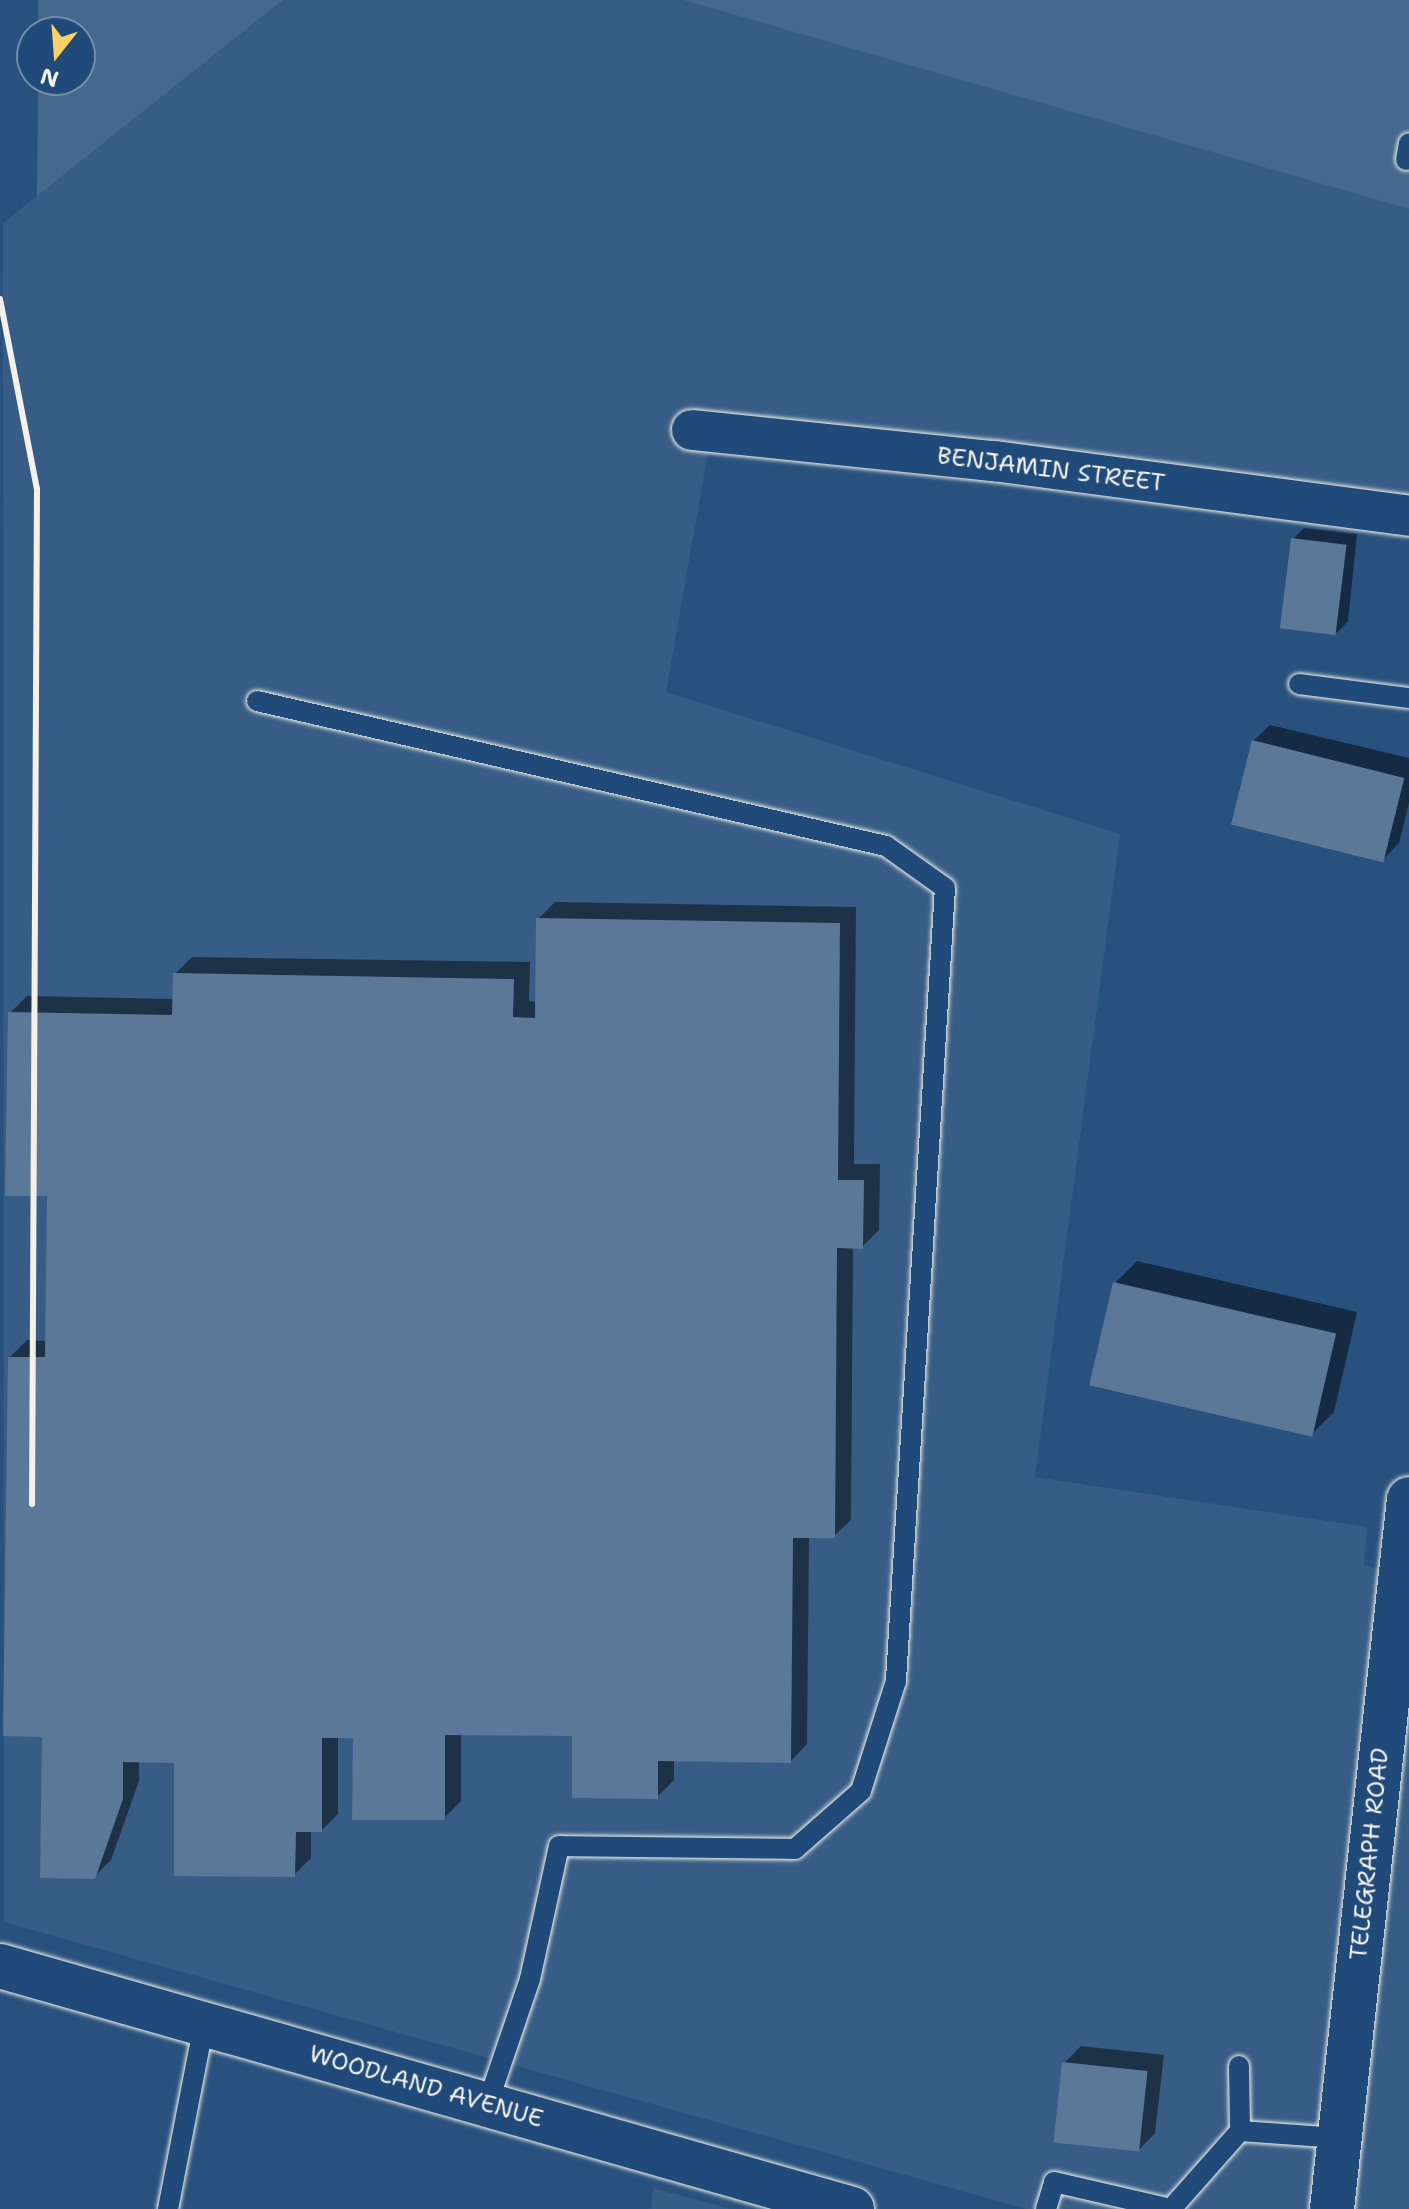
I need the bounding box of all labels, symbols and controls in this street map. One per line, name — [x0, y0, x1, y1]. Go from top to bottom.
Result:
north arrow — [16, 16, 96, 96]
text: N — [37, 61, 62, 94]
street label: BENJAMIN STREET — [935, 442, 1167, 498]
street label: TELEGRAPH ROAD — [1345, 1747, 1395, 1961]
street label: WOODLAND AVENUE — [306, 2040, 546, 2134]

